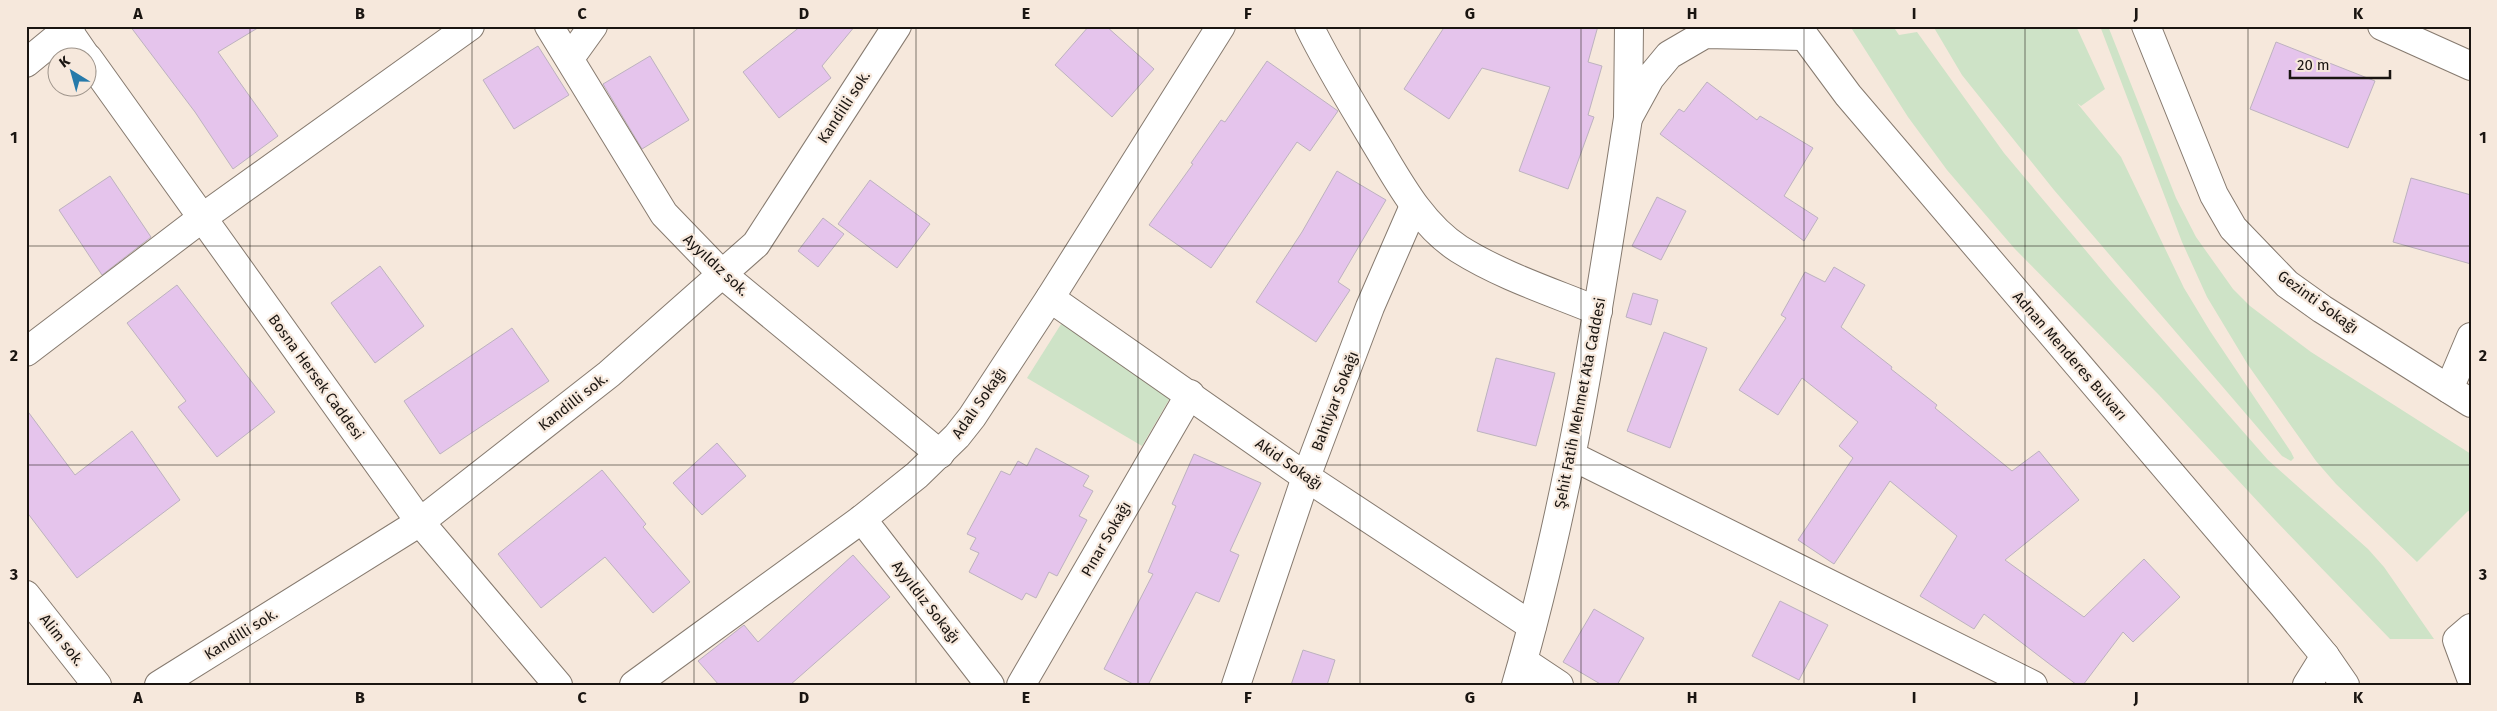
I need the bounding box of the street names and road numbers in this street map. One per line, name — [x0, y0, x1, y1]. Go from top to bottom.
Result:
street label: Kandilli sok. — [814, 67, 874, 147]
street label: Ayyıldız sok. — [680, 230, 752, 300]
street label: Gezinti Sokağı — [2274, 267, 2362, 337]
street label: Adnan Menderes Bulvarı — [2009, 288, 2131, 424]
street label: Şehit Fatih Mehmet Ata Caddesi — [1551, 296, 1609, 510]
street label: Bosna Hersek Caddesi — [265, 311, 367, 443]
street label: Bahtiyar Sokağı — [1308, 349, 1362, 453]
street label: Adalı Sokağı — [948, 364, 1010, 442]
street label: Kandilli sok. — [535, 369, 611, 435]
street label: Akid Sokağı — [1252, 434, 1326, 494]
street label: Pınar Sokağı — [1077, 498, 1135, 580]
street label: Ayyıldız Sokağı — [888, 557, 964, 647]
street label: Kandilli sok. — [201, 604, 281, 664]
street label: Alim sok. — [36, 610, 88, 670]

